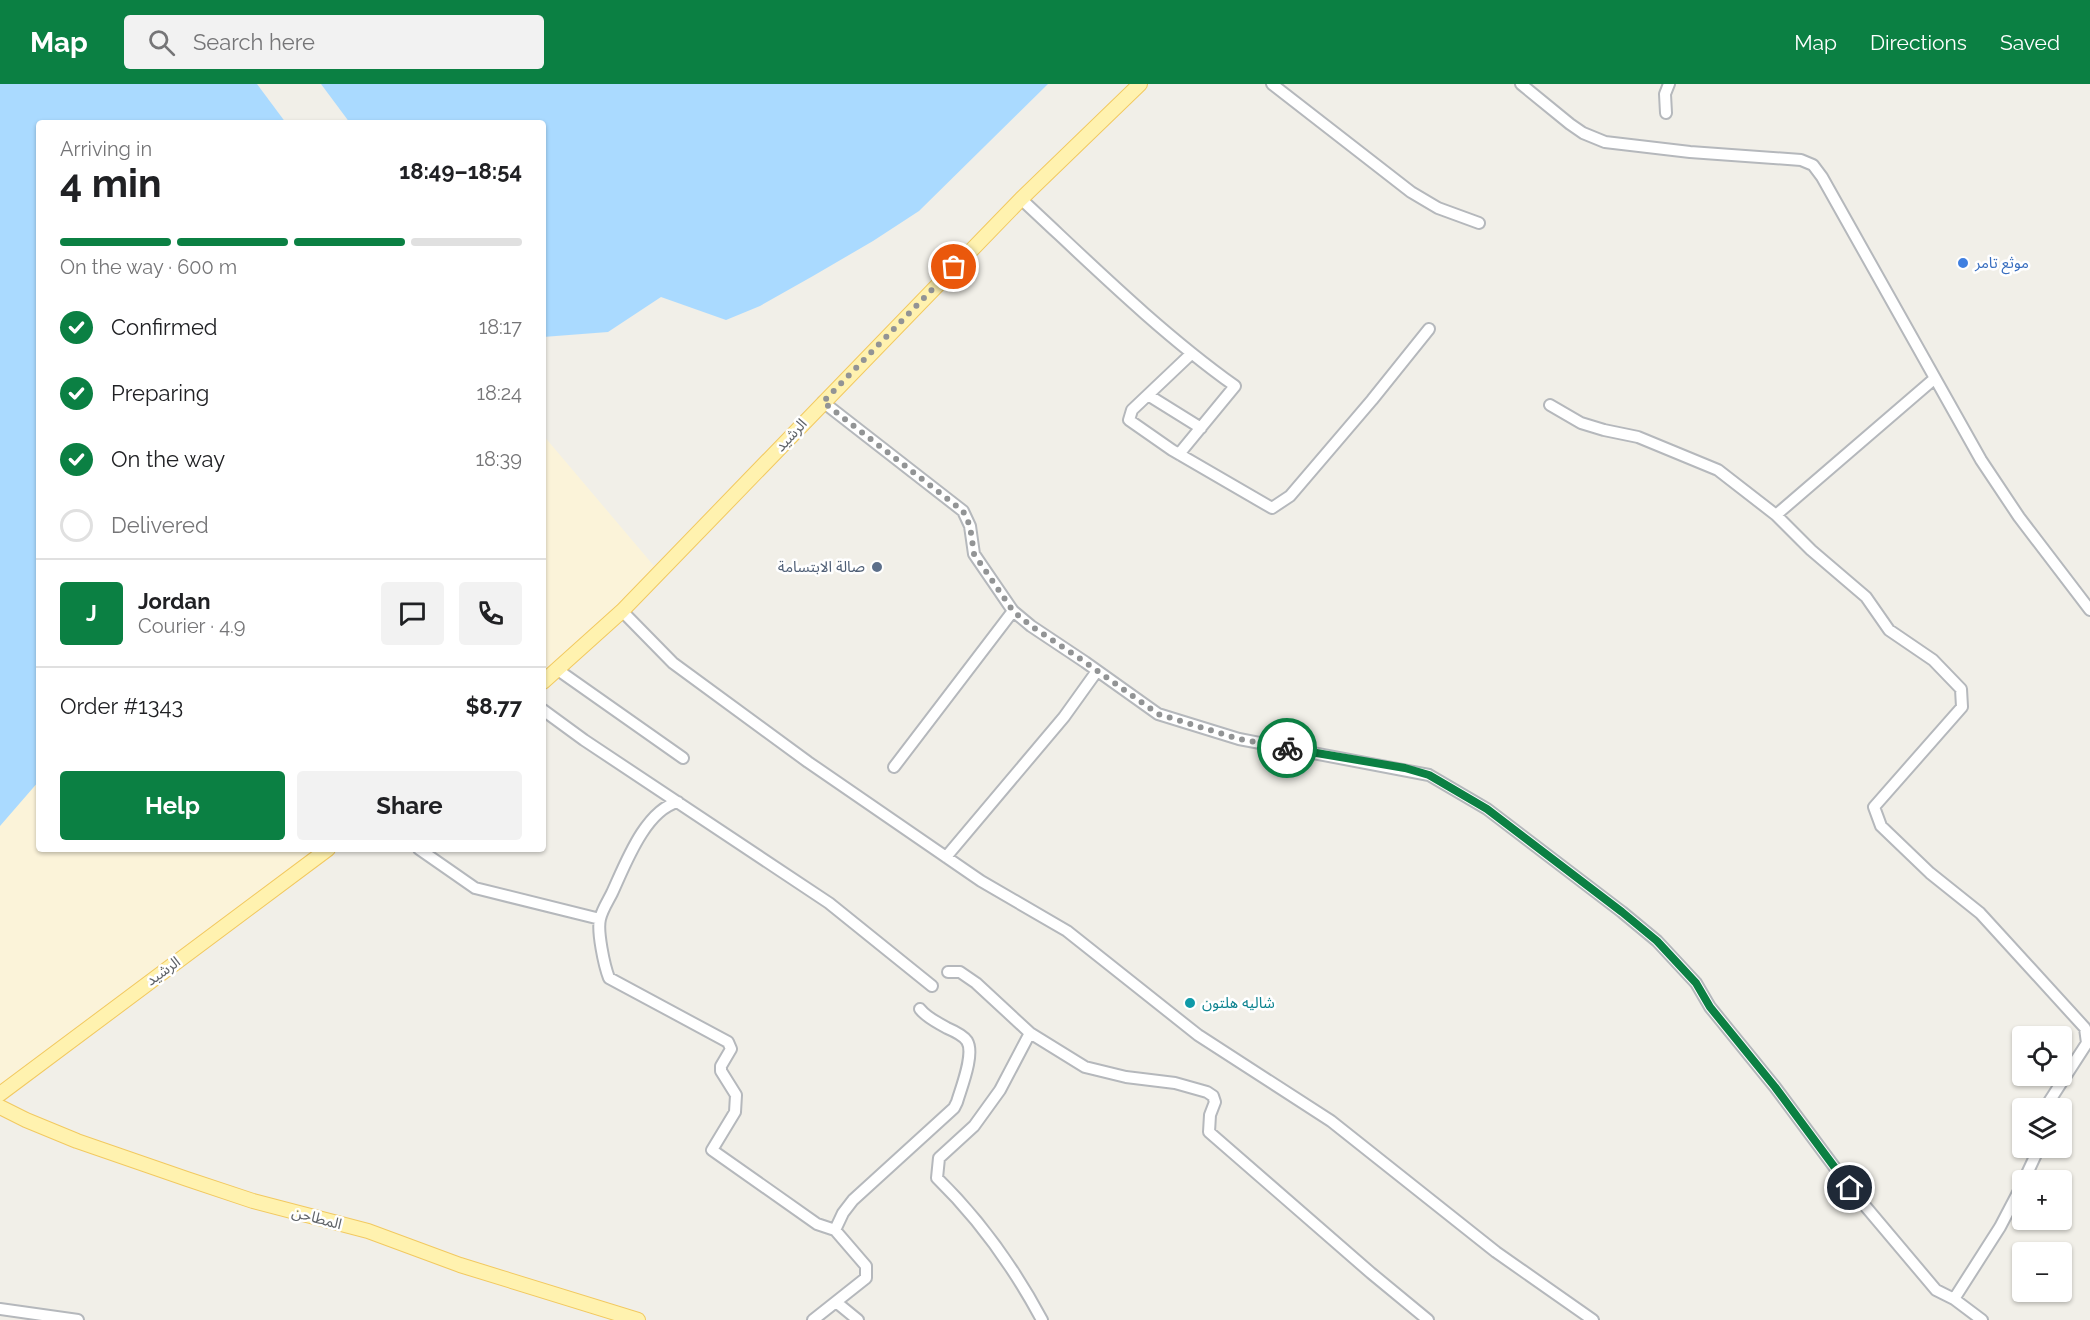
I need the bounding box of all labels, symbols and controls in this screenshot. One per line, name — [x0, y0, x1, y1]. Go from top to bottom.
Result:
search box — [124, 15, 544, 69]
text: Map — [30, 26, 88, 59]
icon: search — [145, 26, 178, 59]
text: Search here — [193, 29, 315, 55]
text: Map — [1794, 30, 1837, 55]
text: Directions — [1870, 30, 1967, 55]
text: Saved — [2000, 30, 2060, 55]
text: Arriving in — [60, 137, 152, 161]
text: 18:49–18:54 — [399, 158, 522, 184]
text: 4 min — [60, 160, 161, 206]
pin — [928, 241, 979, 292]
icon: bag — [937, 250, 970, 283]
place label: موثع تامر — [1974, 254, 2029, 275]
text: On the way · 600 m — [60, 255, 237, 279]
marker: موثع تامر — [1956, 256, 1970, 270]
icon: check — [60, 311, 93, 344]
text: Confirmed — [111, 314, 218, 340]
text: 18:17 — [479, 315, 522, 339]
icon: check — [60, 377, 93, 410]
text: Preparing — [111, 380, 209, 406]
text: 18:24 — [476, 381, 522, 405]
street label: الرشيد — [771, 415, 811, 455]
icon: check — [60, 443, 93, 476]
text: On the way — [111, 446, 225, 472]
text: 18:39 — [475, 447, 522, 471]
text: Delivered — [111, 512, 209, 538]
place label: صالة الابتسامة — [778, 558, 865, 576]
marker: صالة الابتسامة — [870, 560, 884, 574]
button: chat — [381, 582, 444, 645]
button: phone — [459, 582, 522, 645]
text: Jordan — [138, 588, 210, 614]
text: J — [86, 600, 97, 626]
text: Courier · 4.9 — [138, 614, 246, 638]
text: Order #1343 — [60, 693, 183, 719]
text: $8.77 — [465, 693, 522, 719]
courier — [1257, 718, 1317, 778]
icon: bike — [1271, 732, 1304, 765]
button: Help — [60, 771, 285, 840]
button: Share — [297, 771, 522, 840]
street label: الرشيد — [142, 952, 184, 990]
place label: شاليه هلتون — [1202, 994, 1275, 1012]
marker: شاليه هلتون — [1183, 996, 1197, 1010]
map controls — [2012, 1026, 2072, 1302]
button: locate — [2012, 1026, 2072, 1086]
button: layers — [2012, 1098, 2072, 1158]
pin — [1824, 1162, 1875, 1213]
button: + — [2012, 1170, 2072, 1230]
icon: home — [1833, 1171, 1866, 1204]
street label: المطاحن — [290, 1203, 344, 1233]
button: − — [2012, 1242, 2072, 1302]

